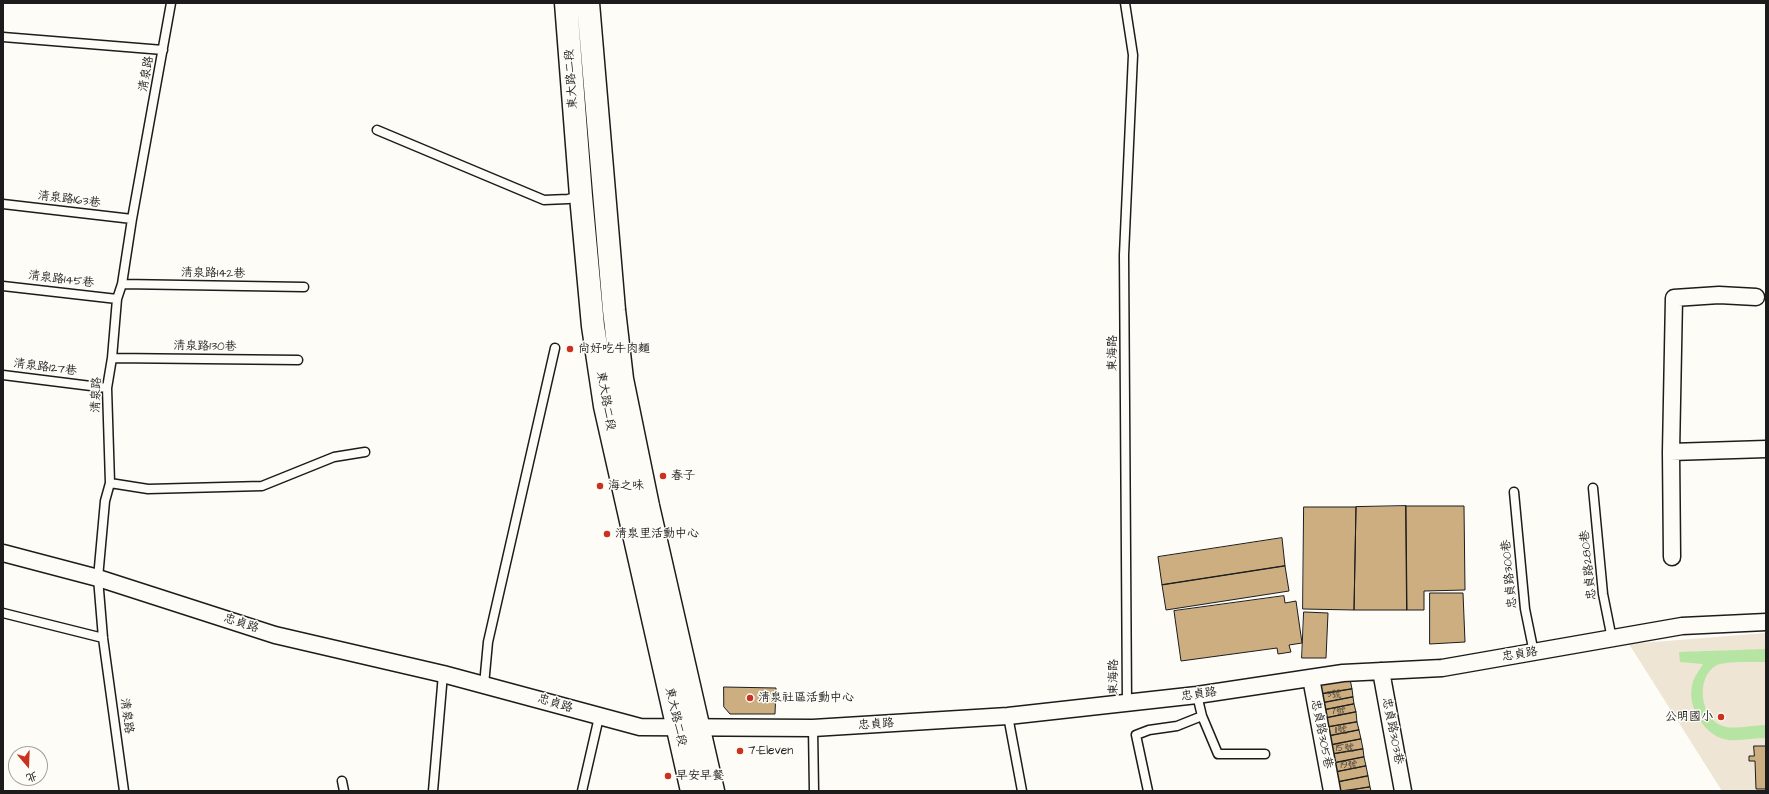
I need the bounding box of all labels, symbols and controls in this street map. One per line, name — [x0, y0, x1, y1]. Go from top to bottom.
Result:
street label: 東大路二段 — [563, 49, 581, 109]
street label: 清泉路 — [137, 55, 157, 93]
street label: 清泉路163巷 — [37, 189, 101, 211]
street label: 清泉路142巷 — [181, 266, 245, 282]
street label: 清泉路145巷 — [27, 269, 95, 291]
street label: 東海路 — [1106, 335, 1120, 371]
street label: 清泉路130巷 — [173, 339, 237, 355]
place label: 尚好吃牛肉麵 — [578, 342, 650, 356]
marker: 尚好吃牛肉麵 — [565, 344, 575, 354]
street label: 清泉路127巷 — [12, 357, 78, 379]
street label: 東大路二段 — [593, 370, 617, 432]
street label: 清泉路 — [89, 377, 105, 413]
place label: 春子 — [671, 469, 695, 483]
marker: 春子 — [658, 471, 668, 481]
place label: 海之味 — [608, 479, 644, 493]
marker: 海之味 — [595, 481, 605, 491]
place label: 清泉里活動中心 — [615, 527, 699, 541]
marker: 清泉里活動中心 — [602, 529, 612, 539]
street label: 忠貞路280巷 — [1578, 529, 1600, 601]
street label: 忠貞路300巷 — [1499, 539, 1521, 609]
street label: 忠貞路 — [222, 612, 260, 636]
street label: 忠貞路 — [1501, 645, 1539, 665]
street label: 東海路 — [1107, 659, 1121, 695]
street label: 忠貞路 — [1180, 685, 1218, 705]
street label: 東大路二段 — [661, 686, 689, 748]
house number: 3號 — [1326, 689, 1342, 701]
place label: 清泉社區活動中心 — [758, 691, 854, 705]
street label: 忠貞路 — [536, 692, 574, 716]
marker: 清泉社區活動中心 — [745, 693, 755, 703]
street label: 忠貞路303巷 — [1378, 696, 1406, 766]
street label: 清泉路 — [116, 697, 136, 735]
street label: 忠貞路305巷 — [1307, 698, 1335, 770]
house number: 7號 — [1330, 706, 1346, 718]
place label: 公明國小 — [1665, 710, 1713, 724]
marker: 公明國小 — [1716, 712, 1726, 722]
street label: 忠貞路 — [858, 717, 894, 733]
house number: 11號 — [1335, 725, 1347, 737]
house number: 15號 — [1336, 743, 1354, 755]
place label: 7-Eleven — [748, 744, 793, 758]
north arrow — [8, 746, 48, 786]
marker: 7-Eleven — [735, 746, 745, 756]
house number: 19號 — [1341, 760, 1357, 772]
text: 北 — [24, 768, 39, 786]
place label: 早安早餐 — [676, 769, 724, 783]
marker: 早安早餐 — [663, 771, 673, 781]

